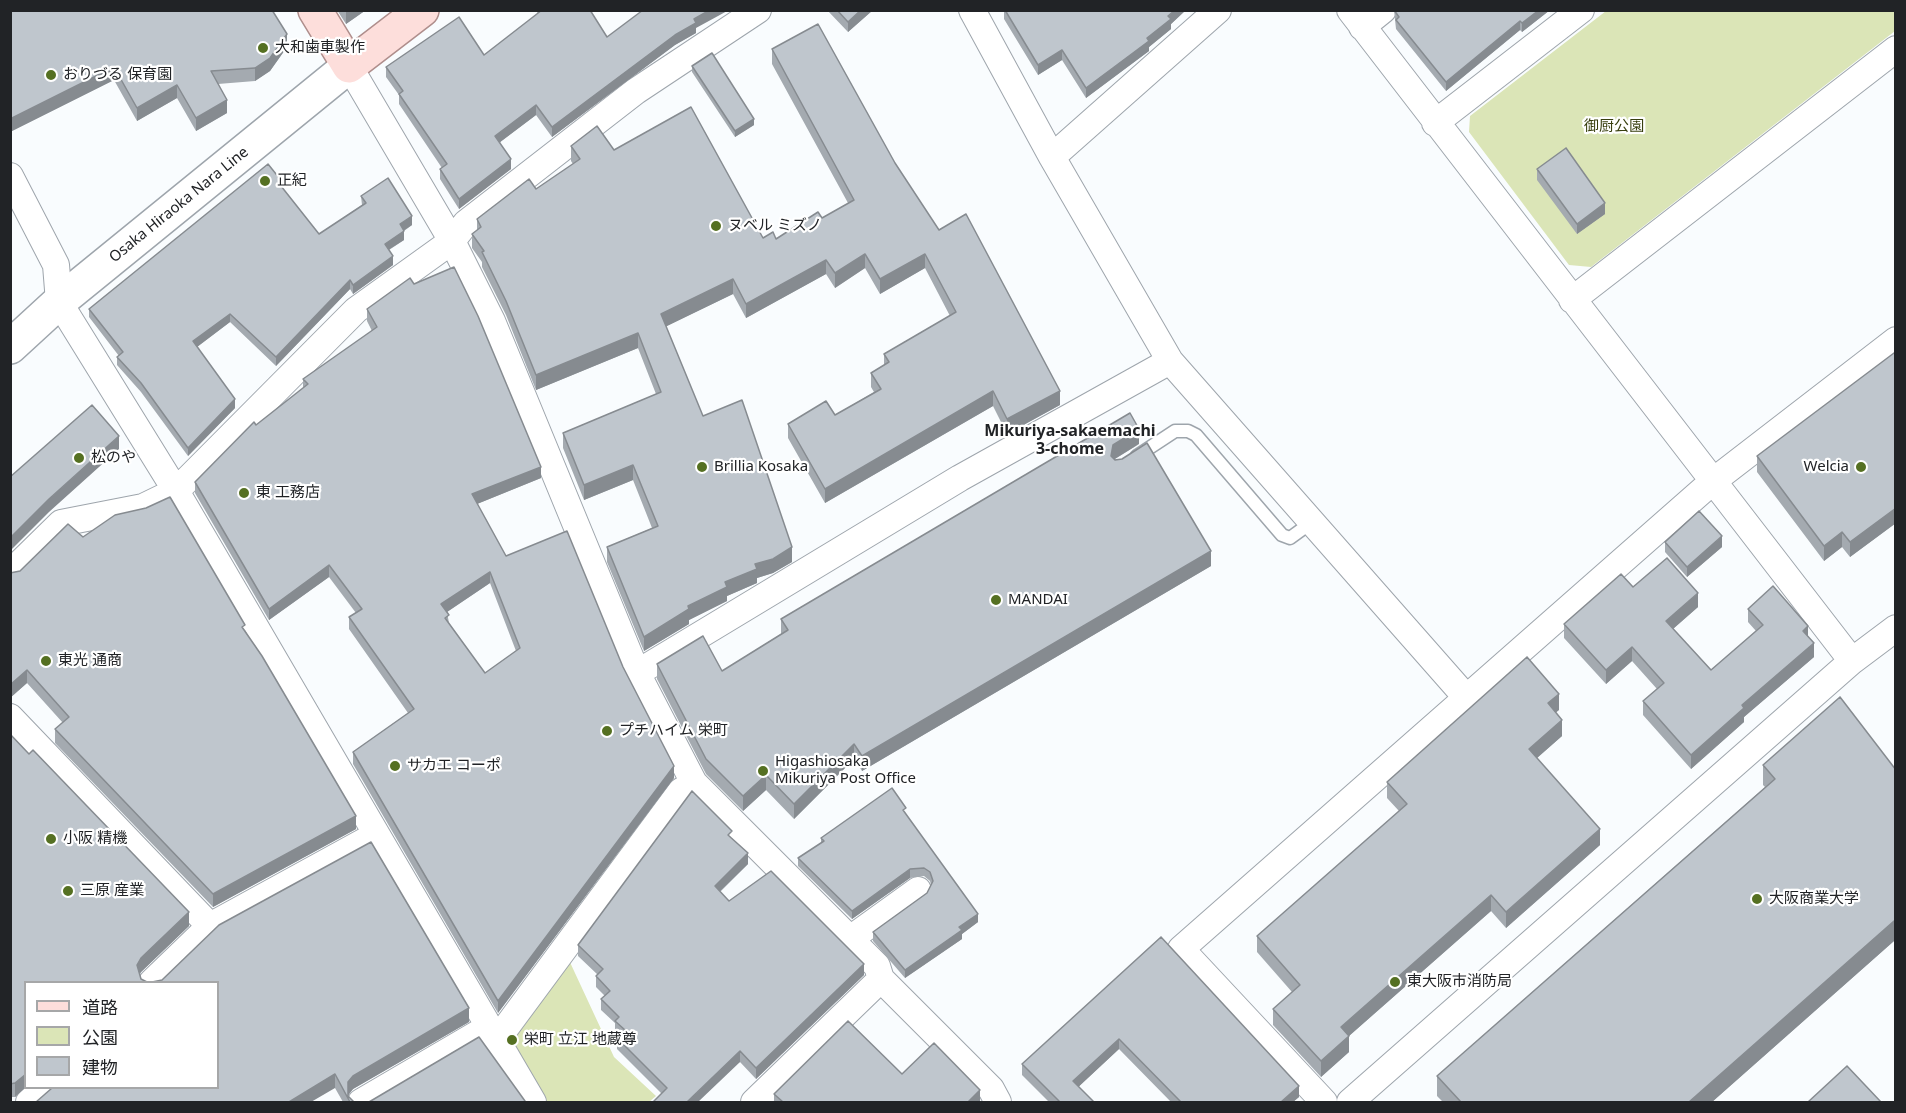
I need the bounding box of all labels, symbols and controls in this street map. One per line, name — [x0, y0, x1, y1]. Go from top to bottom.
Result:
place label: 大和歯車製作 — [275, 39, 365, 57]
marker: 大和歯車製作 — [256, 41, 270, 55]
place label: おりづる 保育園 — [63, 66, 172, 84]
marker: おりづる 保育園 — [44, 68, 58, 82]
park label: 御厨公園 — [1584, 118, 1644, 136]
street label: Osaka Hiraoka Nara Line — [106, 143, 252, 267]
place label: 正紀 — [277, 172, 307, 190]
marker: 正紀 — [258, 174, 272, 188]
place label: ヌベル ミズノ — [728, 217, 822, 235]
marker: ヌベル ミズノ — [709, 219, 723, 233]
district label: Mikuriya-sakaemachi 3-chome — [984, 421, 1156, 459]
place label: 松のや — [91, 449, 136, 467]
marker: 松のや — [72, 451, 86, 465]
place label: Brillia Kosaka — [714, 458, 808, 476]
place label: Welcia — [1804, 458, 1849, 476]
marker: Brillia Kosaka — [695, 460, 709, 474]
marker: Welcia — [1854, 460, 1868, 474]
place label: 東 工務店 — [256, 484, 320, 502]
marker: 東 工務店 — [237, 486, 251, 500]
place label: MANDAI — [1008, 591, 1068, 609]
marker: MANDAI — [989, 593, 1003, 607]
place label: 東光 通商 — [58, 652, 122, 670]
marker: 東光 通商 — [39, 654, 53, 668]
place label: プチハイム 栄町 — [619, 722, 728, 740]
marker: プチハイム 栄町 — [600, 724, 614, 738]
place label: Higashiosaka Mikuriya Post Office — [775, 753, 916, 788]
place label: サカエ コーポ — [407, 757, 501, 775]
marker: サカエ コーポ — [388, 759, 402, 773]
marker: Higashiosaka Mikuriya Post Office — [756, 764, 770, 778]
place label: 小阪 精機 — [63, 830, 127, 848]
marker: 小阪 精機 — [44, 832, 58, 846]
place label: 三原 産業 — [80, 882, 144, 900]
marker: 三原 産業 — [61, 884, 75, 898]
place label: 大阪商業大学 — [1769, 890, 1859, 908]
marker: 大阪商業大学 — [1750, 892, 1764, 906]
place label: 東大阪市消防局 — [1407, 973, 1512, 991]
marker: 東大阪市消防局 — [1388, 975, 1402, 989]
legend — [24, 981, 219, 1089]
text: 道路 — [82, 995, 118, 1019]
text: 公園 — [82, 1025, 118, 1049]
place label: 栄町 立江 地蔵尊 — [524, 1031, 637, 1049]
marker: 栄町 立江 地蔵尊 — [505, 1033, 519, 1047]
text: 建物 — [82, 1055, 118, 1079]

